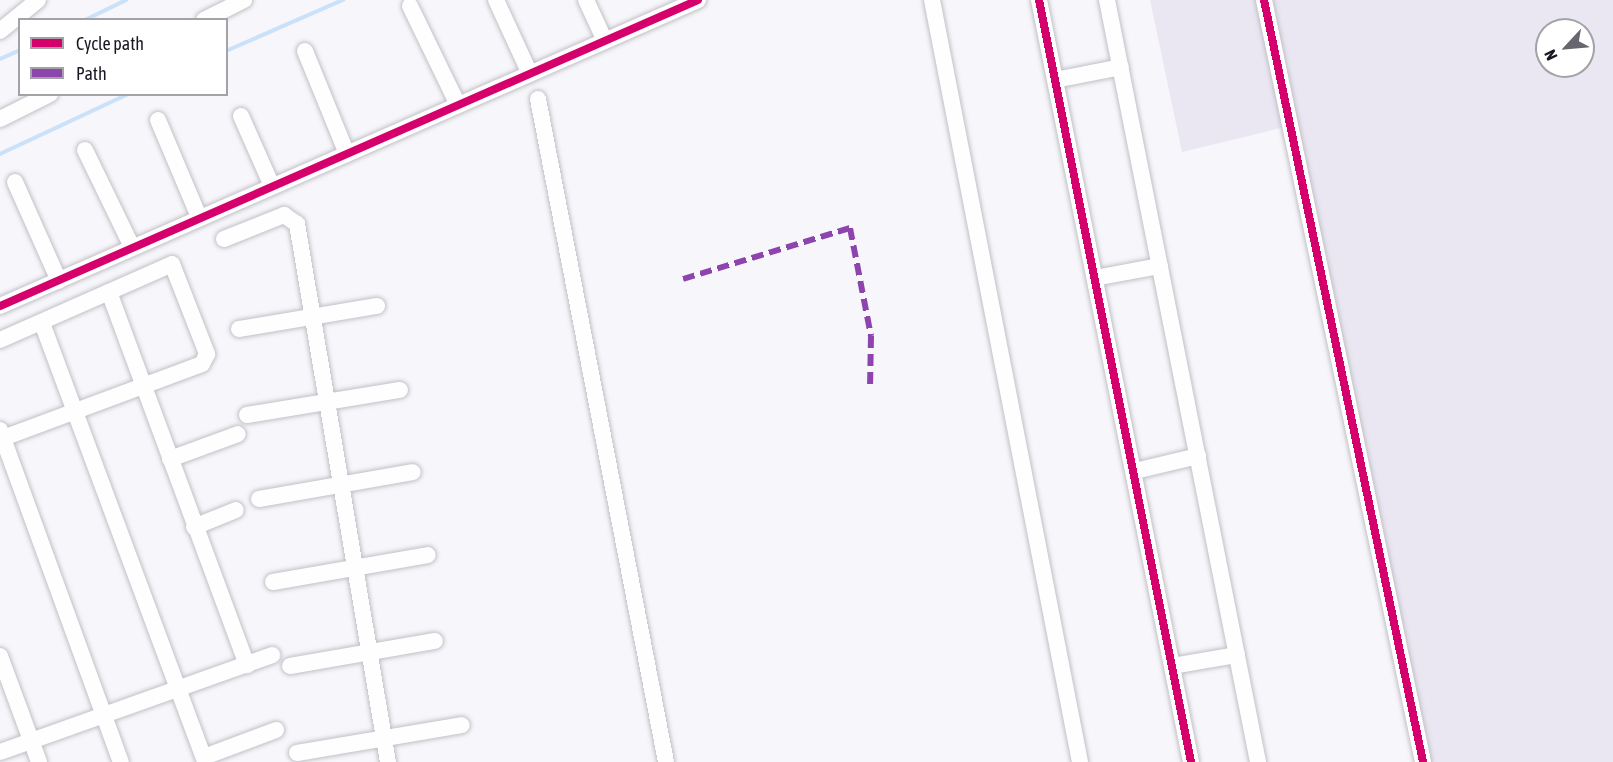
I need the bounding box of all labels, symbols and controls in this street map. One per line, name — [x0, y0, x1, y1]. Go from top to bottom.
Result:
legend — [18, 18, 228, 96]
north arrow — [1535, 18, 1595, 78]
text: Cycle path — [76, 33, 144, 54]
text: N — [1540, 47, 1561, 63]
text: Path — [76, 63, 107, 84]

